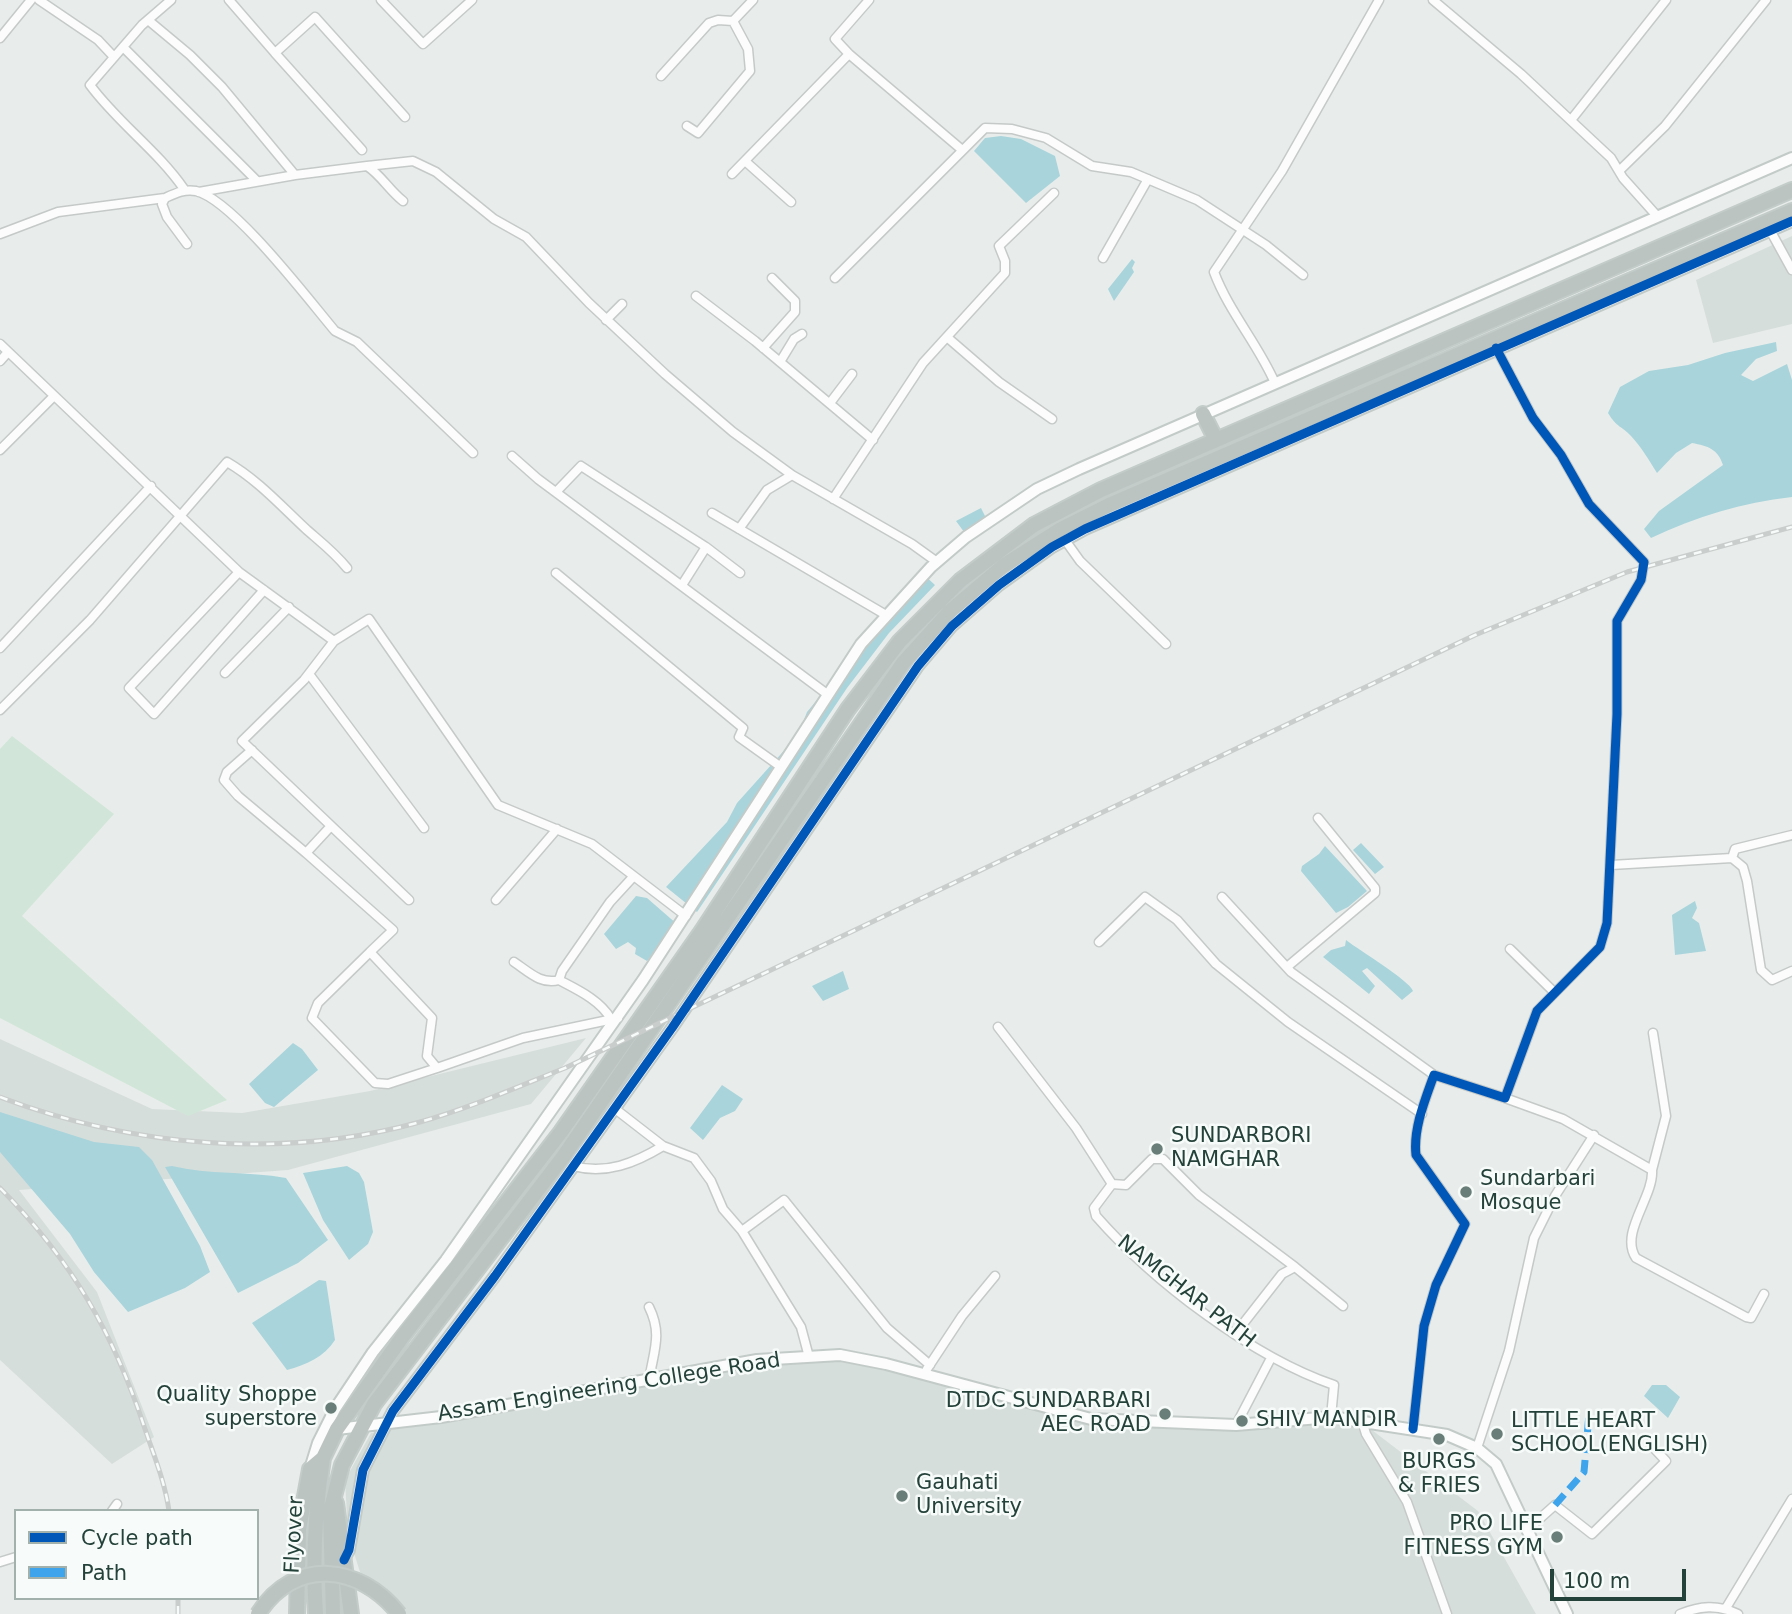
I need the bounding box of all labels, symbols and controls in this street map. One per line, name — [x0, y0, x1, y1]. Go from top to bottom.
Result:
place label: SUNDARBORI NAMGHAR — [1171, 1124, 1312, 1174]
marker: SUNDARBORI NAMGHAR — [1149, 1141, 1165, 1157]
place label: Sundarbari Mosque — [1480, 1167, 1595, 1217]
marker: Sundarbari Mosque — [1458, 1184, 1474, 1200]
street label: NAMGHAR PATH — [1112, 1230, 1260, 1354]
street label: Assam Engineering College Road — [436, 1348, 782, 1428]
place label: Quality Shoppe superstore — [156, 1383, 317, 1433]
place label: DTDC SUNDARBARI AEC ROAD — [946, 1389, 1151, 1439]
marker: Quality Shoppe superstore — [323, 1400, 339, 1416]
marker: DTDC SUNDARBARI AEC ROAD — [1157, 1406, 1173, 1422]
place label: SHIV MANDIR — [1256, 1408, 1398, 1434]
place label: LITTLE HEART SCHOOL(ENGLISH) — [1511, 1409, 1708, 1459]
marker: SHIV MANDIR — [1234, 1413, 1250, 1429]
marker: LITTLE HEART SCHOOL(ENGLISH) — [1489, 1426, 1505, 1442]
marker: BURGS & FRIES — [1431, 1431, 1447, 1447]
place label: BURGS & FRIES — [1398, 1450, 1480, 1500]
place label: Gauhati University — [916, 1471, 1022, 1521]
marker: Gauhati University — [894, 1488, 910, 1504]
street label: Flyover — [280, 1496, 310, 1574]
legend — [14, 1509, 259, 1600]
place label: PRO LIFE FITNESS GYM — [1403, 1512, 1543, 1562]
text: Cycle path — [81, 1526, 193, 1550]
marker: PRO LIFE FITNESS GYM — [1549, 1529, 1565, 1545]
scale bar — [1554, 1554, 1690, 1598]
text: Path — [81, 1561, 127, 1585]
text: 100 m — [1563, 1569, 1630, 1593]

